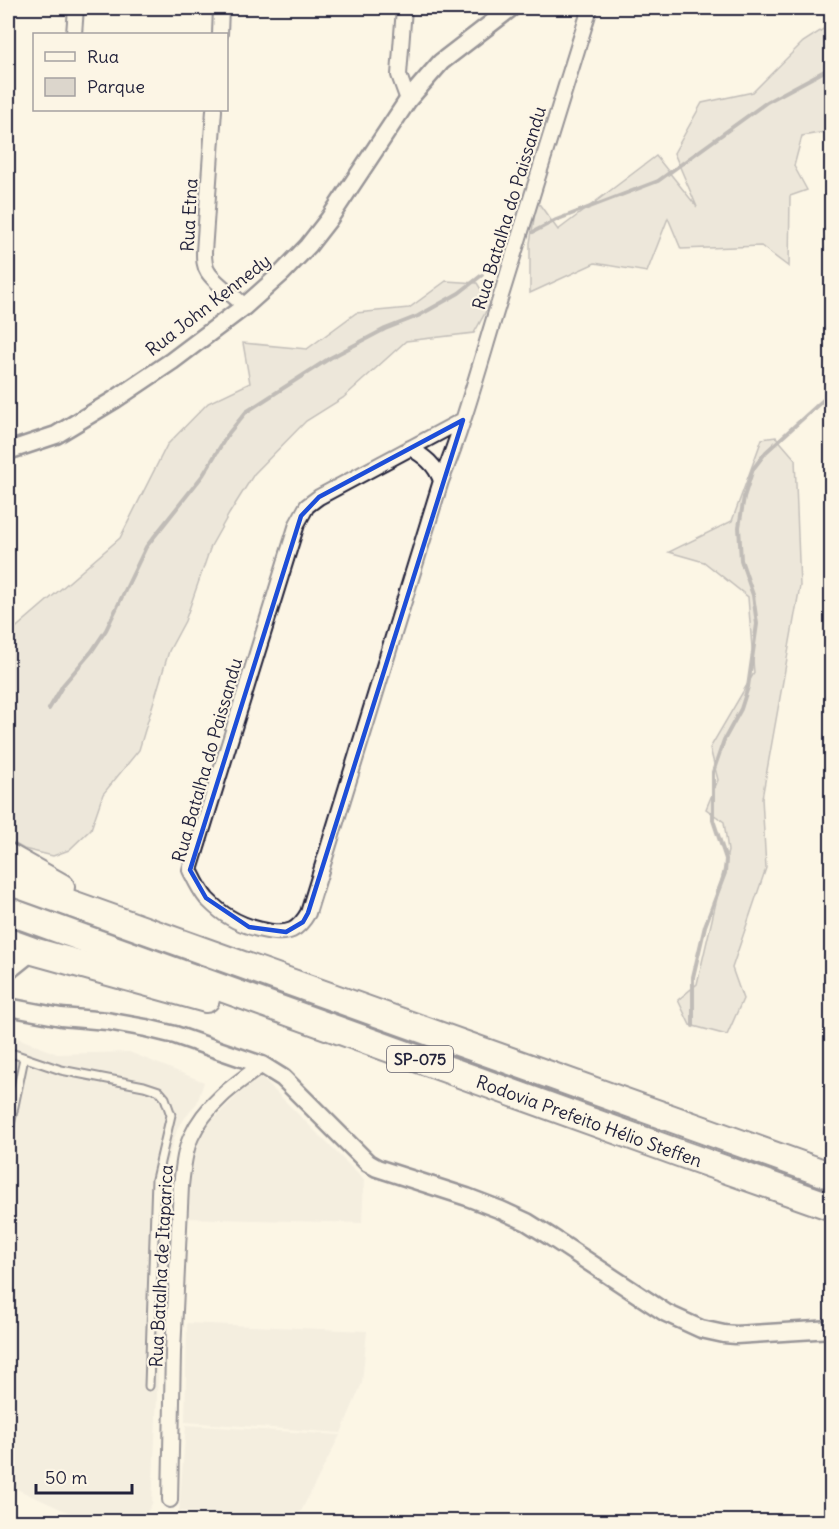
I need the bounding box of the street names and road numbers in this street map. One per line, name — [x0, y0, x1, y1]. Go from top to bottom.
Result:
street label: Rua Batalha do Paissandu — [467, 103, 551, 313]
street label: Rua Etna — [176, 178, 202, 252]
street label: Rua John Kennedy — [141, 249, 275, 361]
street label: Rua Batalha do Paissandu — [167, 655, 247, 865]
road number: SP-075 — [387, 1046, 453, 1072]
street label: Rodovia Prefeito Hélio Steffen — [473, 1069, 705, 1172]
street label: Rua Batalha de Itaparica — [144, 1164, 178, 1368]

